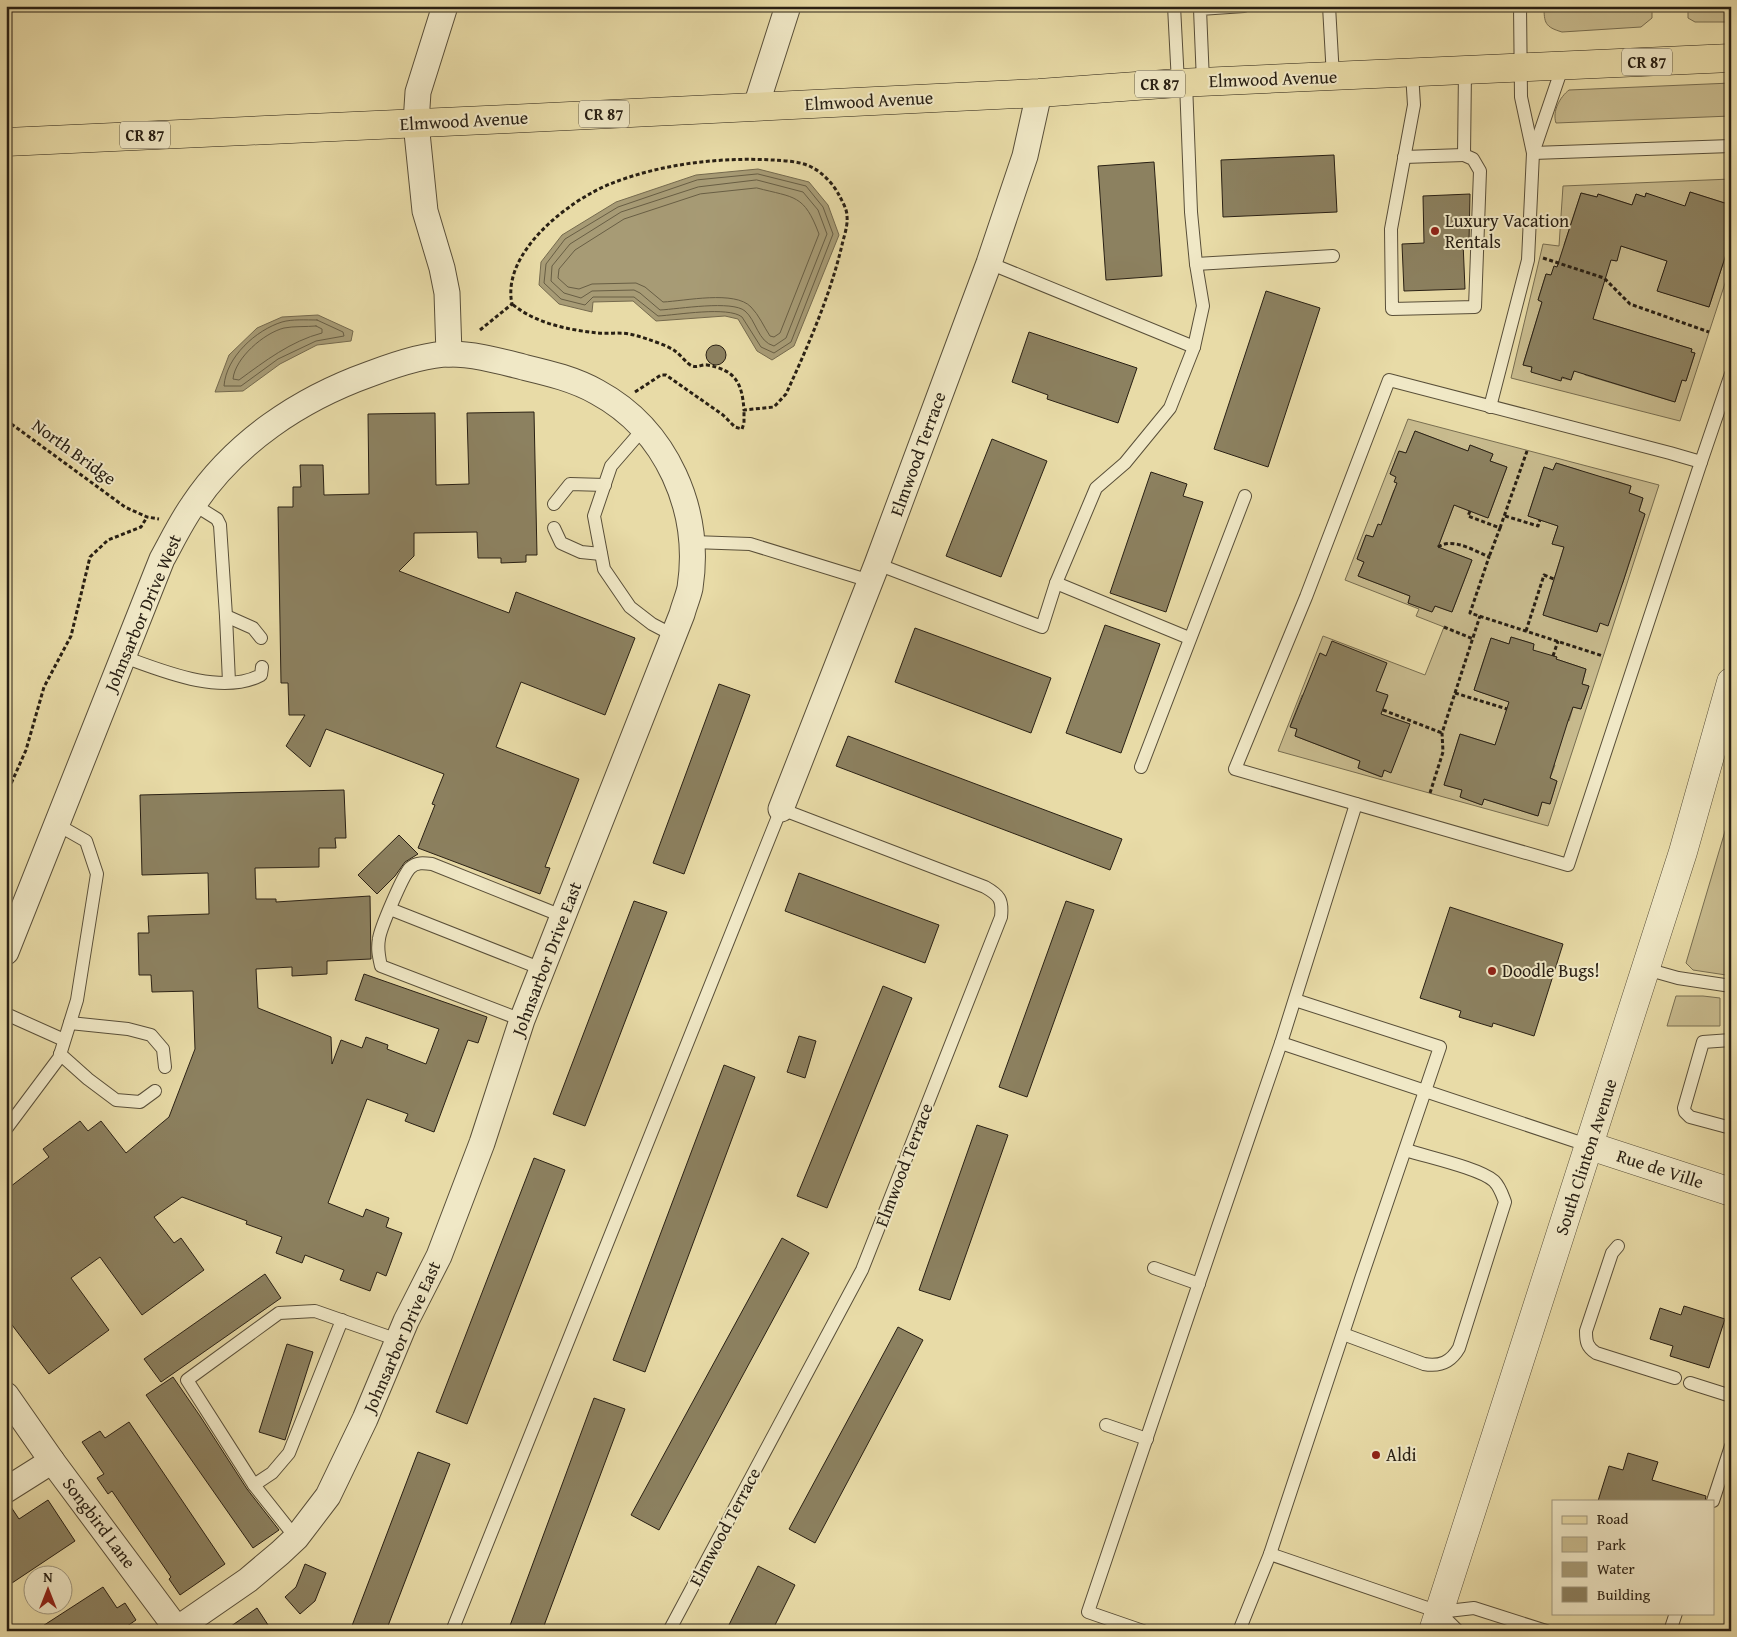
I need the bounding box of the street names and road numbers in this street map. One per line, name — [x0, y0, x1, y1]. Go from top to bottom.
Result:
road number: CR 87 — [1622, 48, 1672, 76]
street label: Elmwood Avenue — [1208, 63, 1338, 94]
road number: CR 87 — [1135, 70, 1185, 98]
street label: Elmwood Avenue — [804, 84, 934, 117]
road number: CR 87 — [579, 100, 629, 128]
street label: Elmwood Avenue — [399, 104, 529, 137]
road number: CR 87 — [120, 122, 170, 148]
street label: Elmwood Terrace — [882, 388, 953, 520]
street label: North Bridge — [27, 412, 122, 491]
street label: Johnsarbor Drive West — [96, 529, 188, 698]
street label: Johnsarbor Drive East — [504, 877, 589, 1042]
street label: South Clinton Avenue — [1547, 1075, 1624, 1239]
street label: Elmwood Terrace — [868, 1099, 940, 1231]
street label: Rue de Ville — [1613, 1142, 1707, 1195]
street label: Johnsarbor Drive East — [355, 1256, 447, 1419]
street label: Elmwood Terrace — [682, 1463, 767, 1591]
street label: Songbird Lane — [56, 1471, 143, 1574]

